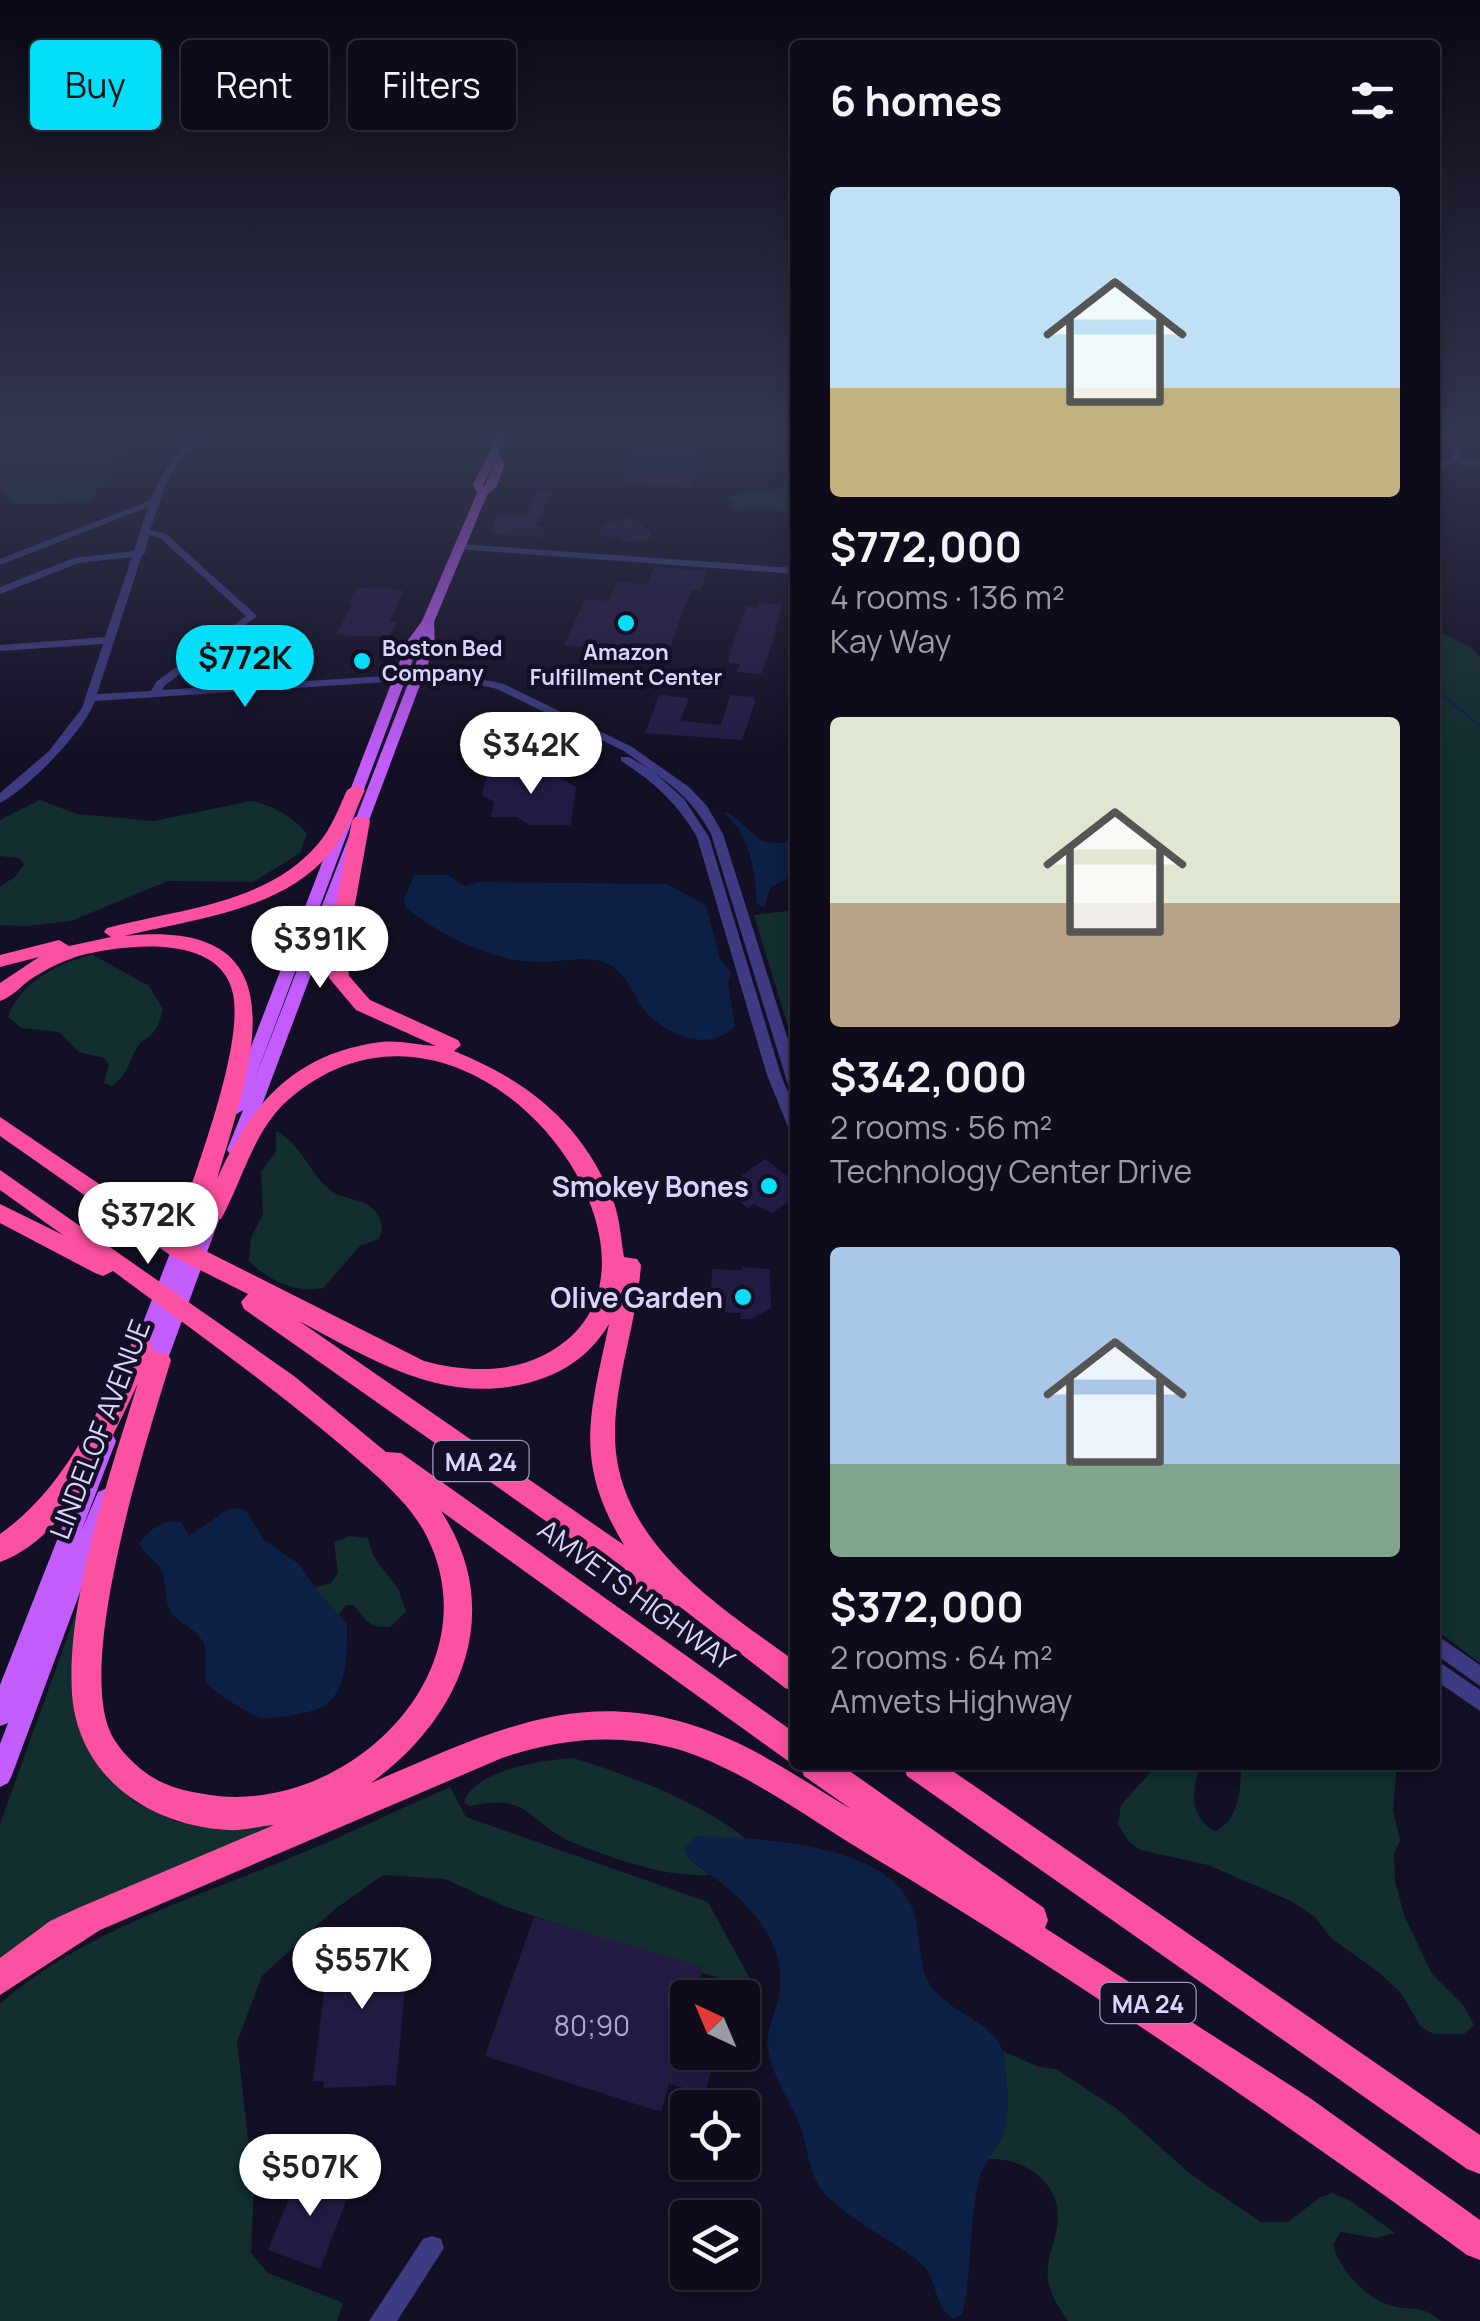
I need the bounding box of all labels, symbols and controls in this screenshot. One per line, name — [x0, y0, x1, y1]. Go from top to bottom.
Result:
chip: Buy — [30, 40, 161, 130]
chip: Rent — [181, 40, 328, 130]
chip: Filters — [348, 40, 516, 130]
text: 6 homes — [830, 71, 1002, 129]
icon: filters — [1345, 73, 1400, 128]
icon: home — [1025, 252, 1205, 432]
text: $772,000 — [830, 517, 1022, 575]
text: 4 rooms · 136 m² — [830, 575, 1065, 619]
marker: Amazon Fulfillment Center — [615, 612, 637, 634]
text: Kay Way — [830, 619, 951, 663]
pin: $772K — [175, 625, 315, 710]
place label: Boston Bed Company — [382, 633, 503, 688]
text: $772K — [198, 635, 292, 679]
place label: Amazon Fulfillment Center — [530, 637, 723, 692]
marker: Boston Bed Company — [351, 650, 373, 672]
pin: $342K — [461, 712, 601, 797]
text: $342K — [482, 722, 580, 766]
icon: home — [1025, 782, 1205, 962]
pin: $391K — [250, 906, 390, 991]
text: $391K — [273, 916, 367, 960]
text: $342,000 — [830, 1047, 1027, 1105]
text: 2 rooms · 56 m² — [830, 1105, 1052, 1149]
text: Technology Center Drive — [830, 1149, 1192, 1193]
place label: Smokey Bones — [551, 1167, 749, 1205]
marker: Smokey Bones — [758, 1175, 780, 1197]
pin: $372K — [78, 1182, 218, 1267]
text: $372K — [100, 1192, 196, 1236]
place label: Olive Garden — [550, 1278, 723, 1316]
marker: Olive Garden — [732, 1286, 754, 1308]
icon: home — [1025, 1312, 1205, 1492]
street label: LINDELOF AVENUE — [40, 1314, 158, 1544]
road number: MA 24 — [434, 1441, 528, 1481]
street label: AMVETS HIGHWAY — [531, 1510, 743, 1678]
text: $372,000 — [830, 1577, 1024, 1635]
text: 2 rooms · 64 m² — [830, 1635, 1053, 1679]
text: Amvets Highway — [830, 1679, 1072, 1723]
pin: $557K — [292, 1927, 432, 2012]
text: $557K — [314, 1937, 410, 1981]
north arrow — [670, 1980, 760, 2070]
map controls — [670, 1980, 760, 2290]
road number: MA 24 — [1100, 1983, 1196, 2023]
house number: 80;90 — [554, 2006, 630, 2044]
button: locate — [670, 2090, 760, 2180]
pin: $507K — [240, 2134, 380, 2219]
text: $507K — [261, 2144, 359, 2188]
button: layers — [670, 2200, 760, 2290]

